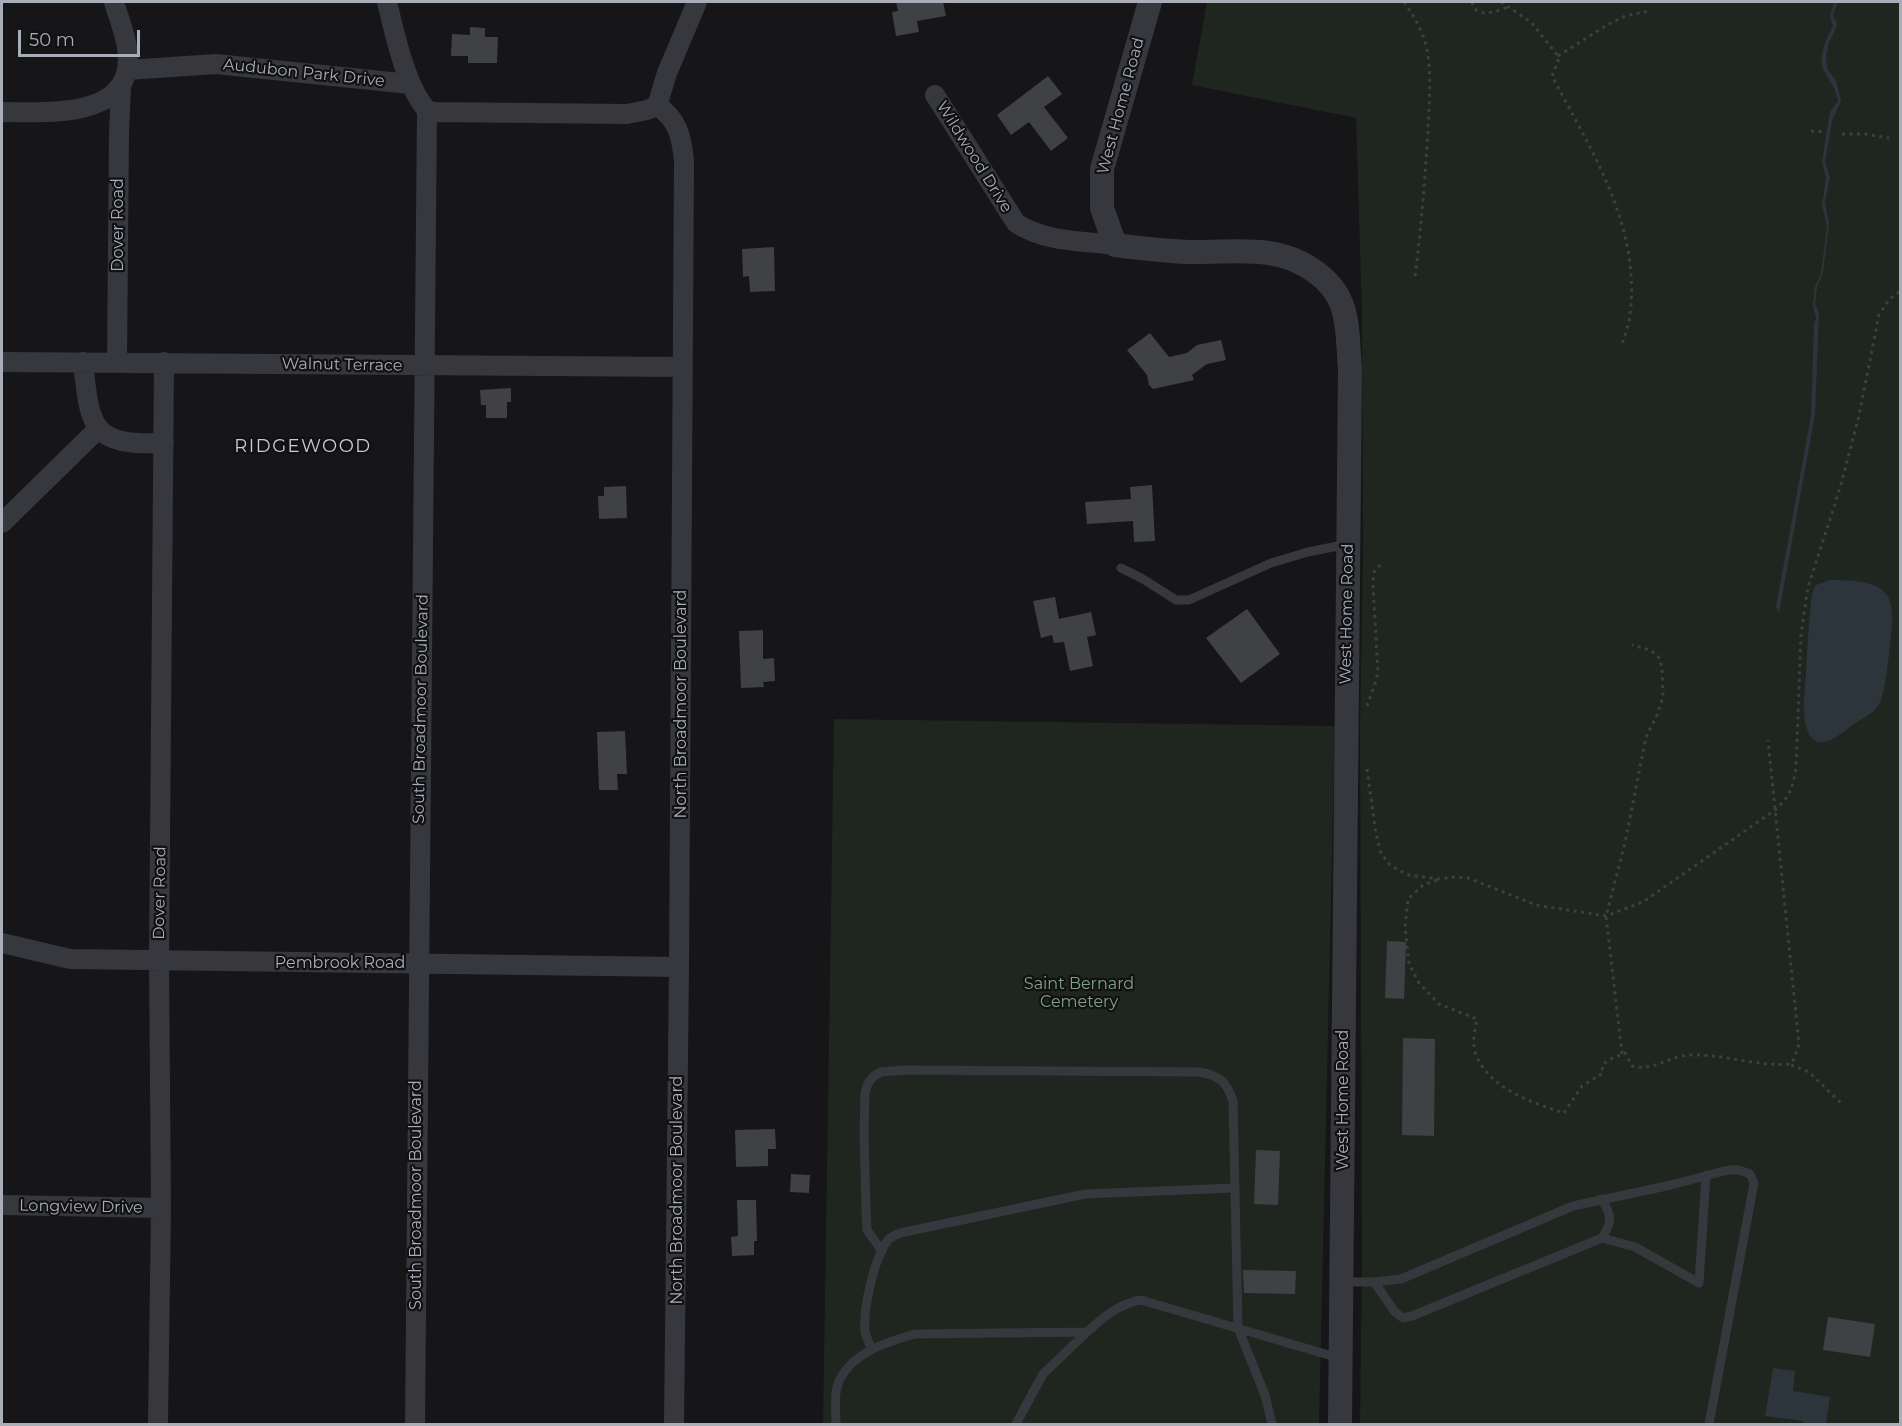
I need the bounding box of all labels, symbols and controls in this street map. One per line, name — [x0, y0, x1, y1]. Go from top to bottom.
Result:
scale bar — [21, 18, 142, 56]
text: 50 m — [29, 29, 75, 51]
street label: West Home Road — [1094, 36, 1148, 176]
street label: Audubon Park Drive — [222, 55, 386, 91]
street label: Wildwood Drive — [932, 98, 1016, 216]
street label: Dover Road — [108, 178, 128, 272]
street label: Walnut Terrace — [281, 354, 403, 376]
district label: RIDGEWOOD — [234, 436, 372, 458]
street label: West Home Road — [1336, 543, 1358, 685]
street label: North Broadmoor Boulevard — [671, 590, 691, 818]
street label: South Broadmoor Boulevard — [409, 594, 433, 824]
street label: Dover Road — [150, 846, 170, 940]
street label: Pembrook Road — [275, 953, 405, 973]
park label: Saint Bernard Cemetery — [1024, 974, 1134, 1012]
street label: West Home Road — [1333, 1030, 1353, 1170]
street label: North Broadmoor Boulevard — [667, 1076, 687, 1304]
street label: South Broadmoor Boulevard — [406, 1080, 426, 1310]
street label: Longview Drive — [19, 1196, 143, 1218]

